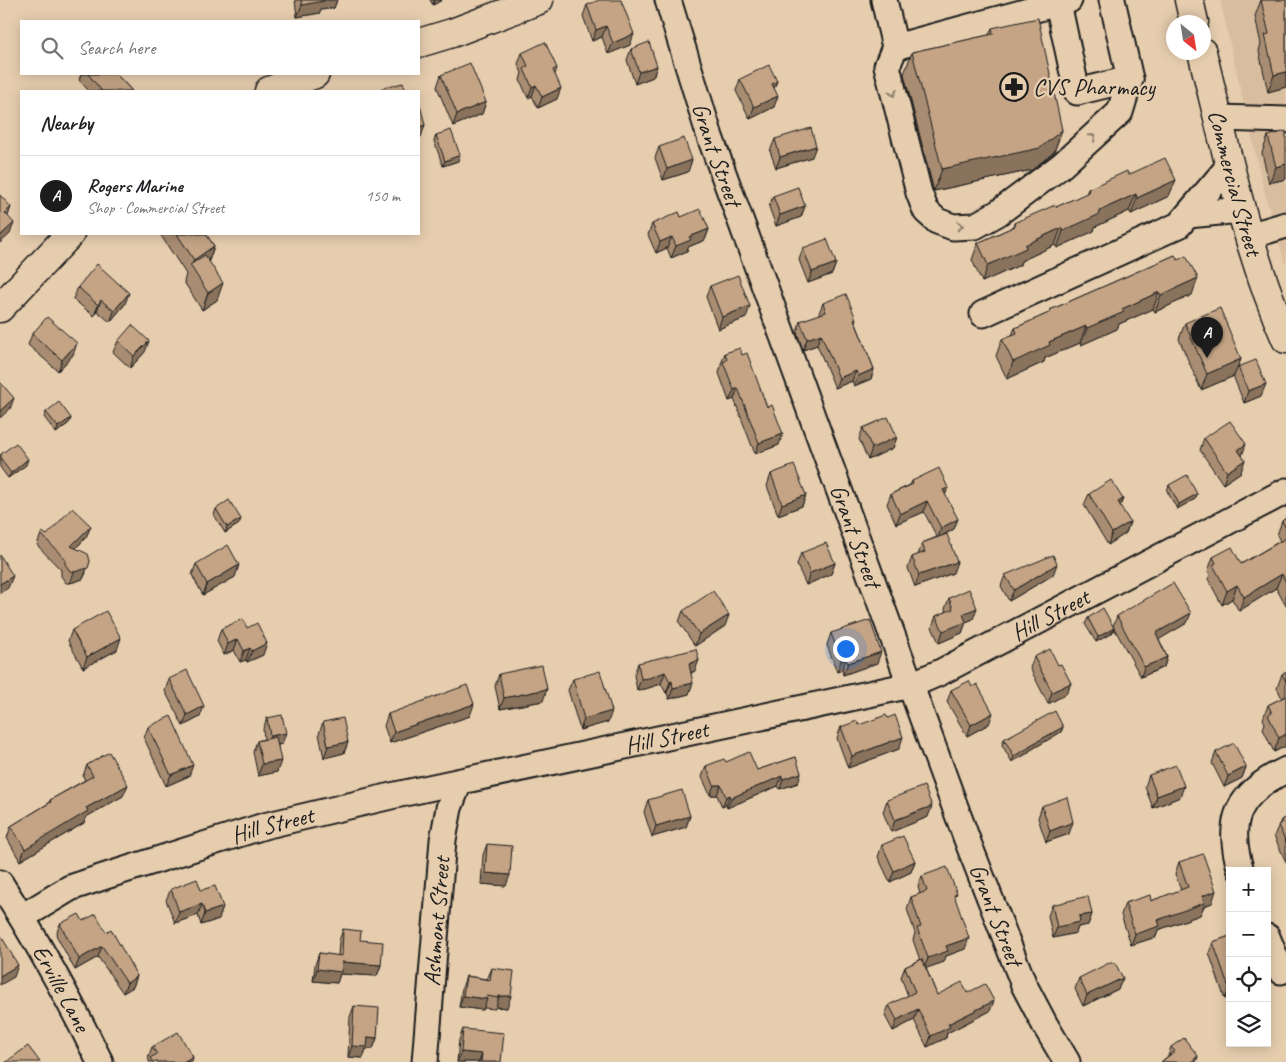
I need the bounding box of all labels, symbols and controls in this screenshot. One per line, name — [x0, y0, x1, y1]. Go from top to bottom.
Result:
north arrow — [1166, 15, 1211, 60]
search box — [20, 20, 420, 75]
icon: search — [38, 34, 66, 62]
text: Search here — [78, 36, 155, 60]
pharmacy icon: CVS Pharmacy — [999, 72, 1029, 102]
place label: CVS Pharmacy — [1033, 72, 1157, 102]
one-way arrow — [887, 88, 898, 97]
street label: Grant Street — [685, 99, 750, 213]
street label: Commercial Street — [1202, 107, 1270, 262]
text: Nearby — [40, 110, 93, 136]
one-way arrow — [1087, 134, 1096, 143]
text: Rogers Marine — [87, 174, 183, 198]
text: A — [52, 186, 60, 206]
text: 150 m — [366, 186, 400, 206]
text: Shop · Commercial Street — [87, 198, 225, 218]
one-way arrow — [957, 221, 965, 232]
pin: A — [1191, 317, 1223, 358]
street label: Grant Street — [823, 480, 889, 594]
street label: Hill Street — [1006, 581, 1096, 648]
your location — [833, 636, 859, 662]
street label: Hill Street — [622, 713, 713, 761]
street label: Hill Street — [227, 799, 318, 850]
street label: Ashmont Street — [416, 854, 457, 987]
street label: Grant Street — [963, 859, 1031, 973]
map controls — [1226, 867, 1271, 1047]
button: + — [1226, 867, 1271, 912]
button: − — [1226, 912, 1271, 957]
street label: Erville Lane — [26, 939, 98, 1039]
button: locate — [1226, 957, 1271, 1002]
button: layers — [1226, 1002, 1271, 1047]

